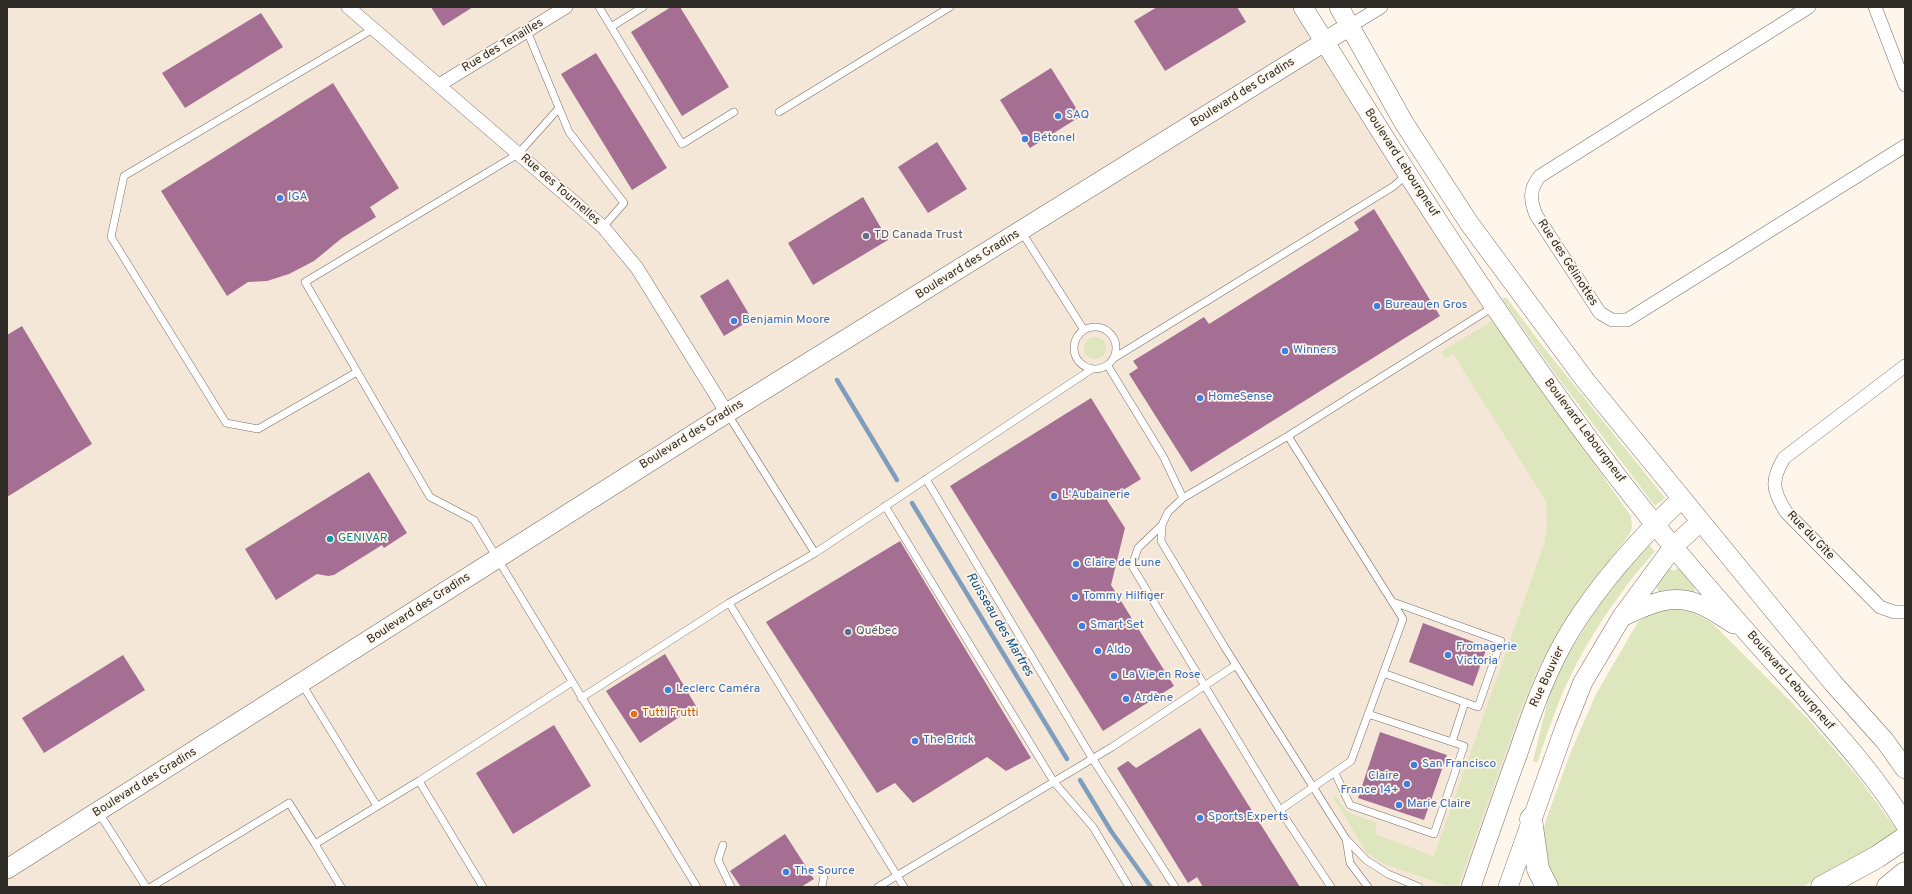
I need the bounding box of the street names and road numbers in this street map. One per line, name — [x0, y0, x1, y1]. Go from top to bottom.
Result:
street label: Rue des Tenailles — [460, 16, 546, 76]
street label: Boulevard des Gradins — [1188, 55, 1298, 131]
street label: Boulevard Lebourgneuf — [1361, 106, 1441, 220]
street label: Rue des Tournelles — [517, 151, 603, 229]
street label: Rue des Gélinottes — [1534, 217, 1600, 309]
street label: Boulevard des Gradins — [913, 227, 1023, 303]
street label: Boulevard Lebourgneuf — [1540, 376, 1628, 486]
street label: Boulevard des Gradins — [637, 397, 747, 473]
street label: Rue du Gîte — [1783, 509, 1837, 563]
street label: Boulevard des Gradins — [365, 570, 473, 648]
street label: Boulevard Lebourgneuf — [1743, 629, 1837, 733]
street label: Rue Bouvier — [1528, 644, 1568, 710]
street label: Boulevard des Gradins — [90, 745, 200, 821]

